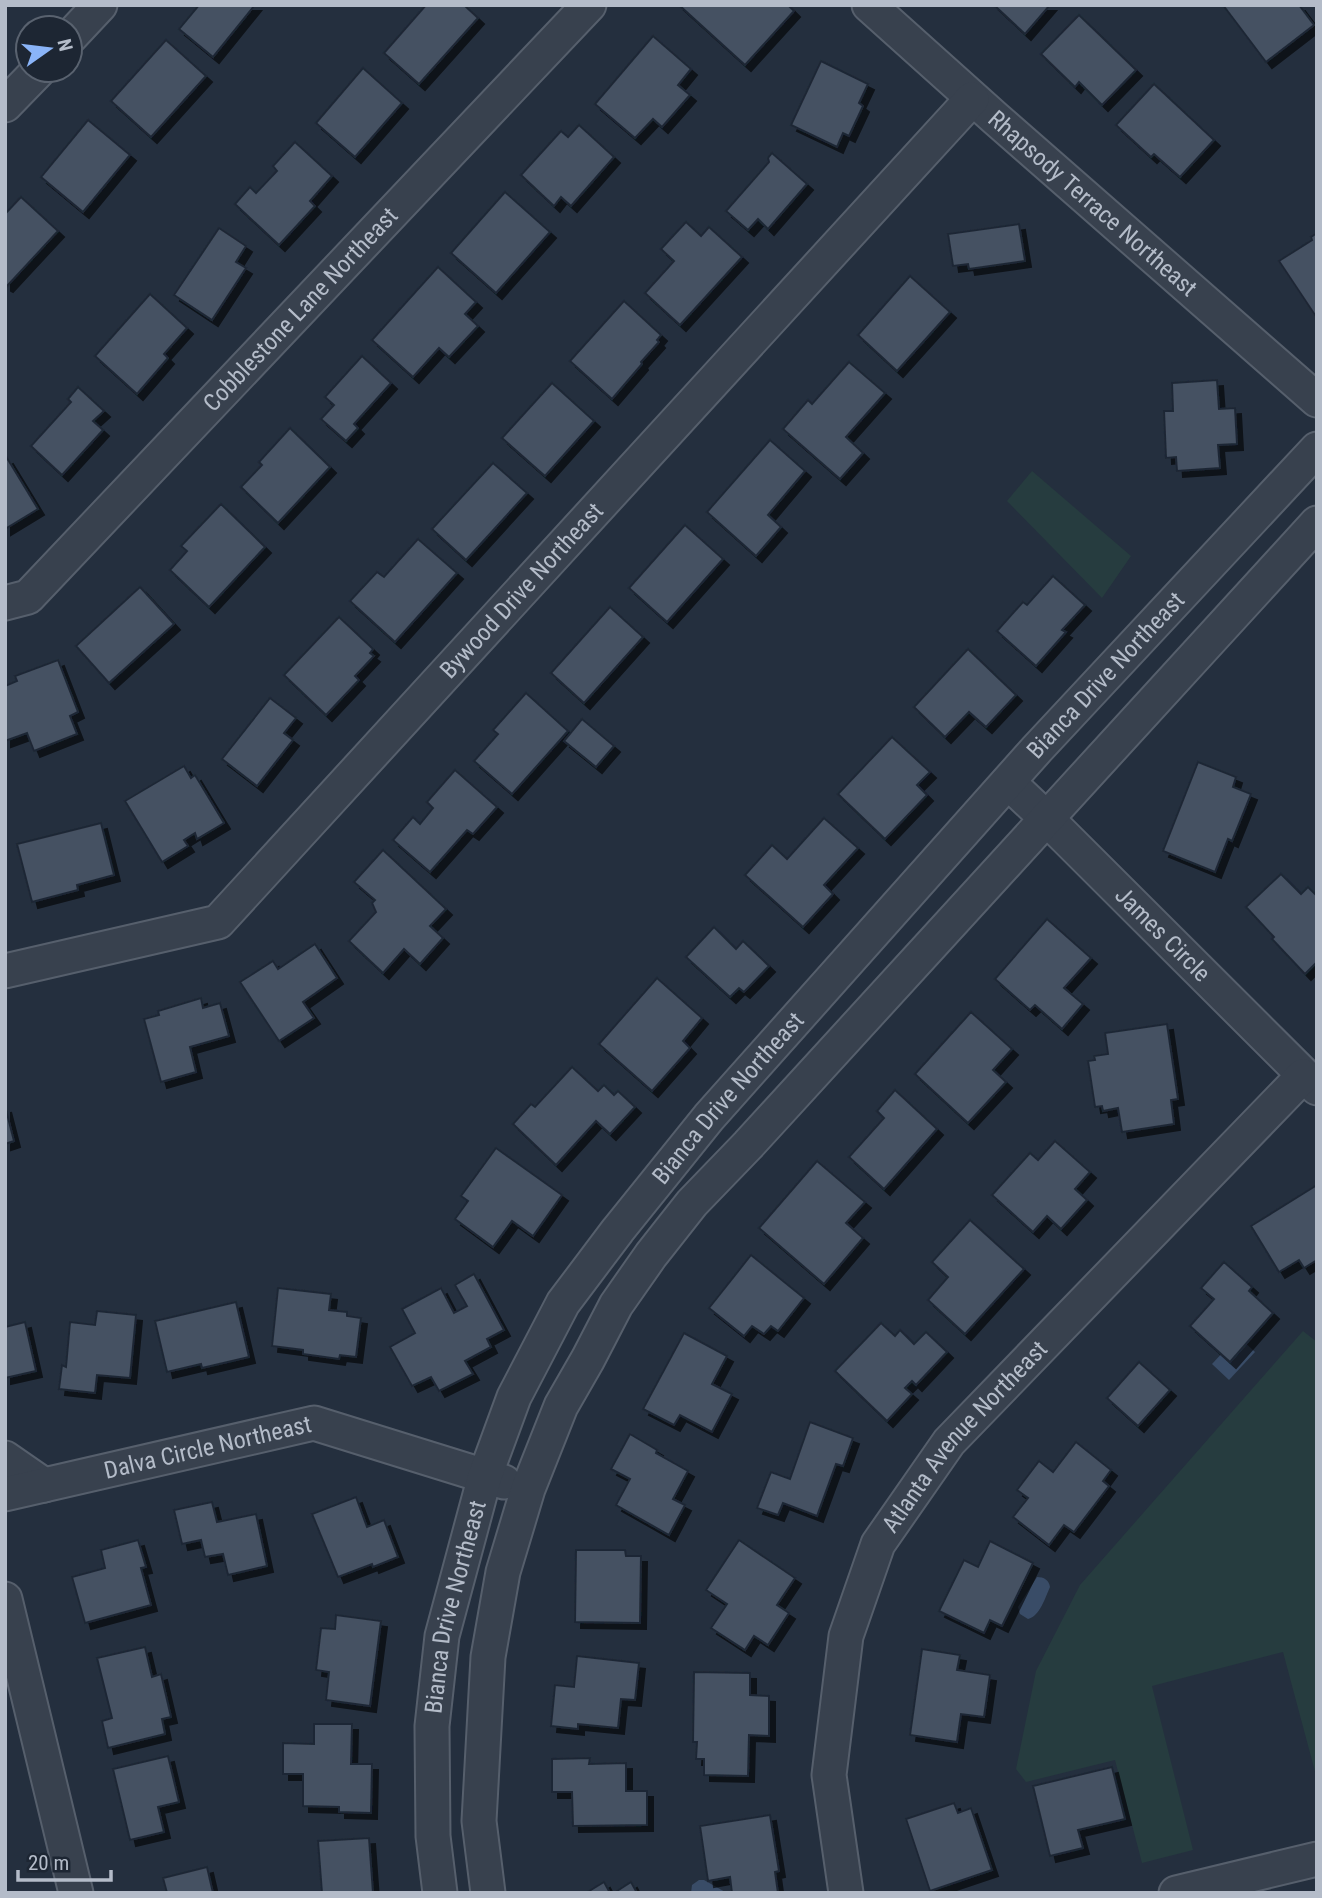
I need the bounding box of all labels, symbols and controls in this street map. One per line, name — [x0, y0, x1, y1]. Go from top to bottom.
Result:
north arrow — [14, 14, 84, 84]
text: N — [52, 37, 78, 53]
street label: Rhapsody Terrace Northeast — [983, 105, 1203, 302]
street label: Cobblestone Lane Northeast — [198, 202, 404, 417]
street label: Bywood Drive Northeast — [434, 497, 609, 684]
street label: Bianca Drive Northeast — [1021, 586, 1190, 764]
street label: James Circle — [1109, 881, 1216, 988]
street label: Bianca Drive Northeast — [647, 1007, 810, 1190]
street label: Atlanta Avenue Northeast — [876, 1335, 1053, 1538]
street label: Dalva Circle Northeast — [101, 1410, 314, 1485]
street label: Bianca Drive Northeast — [419, 1497, 492, 1715]
scale bar — [18, 1839, 110, 1883]
text: 20 m — [28, 1851, 69, 1875]

